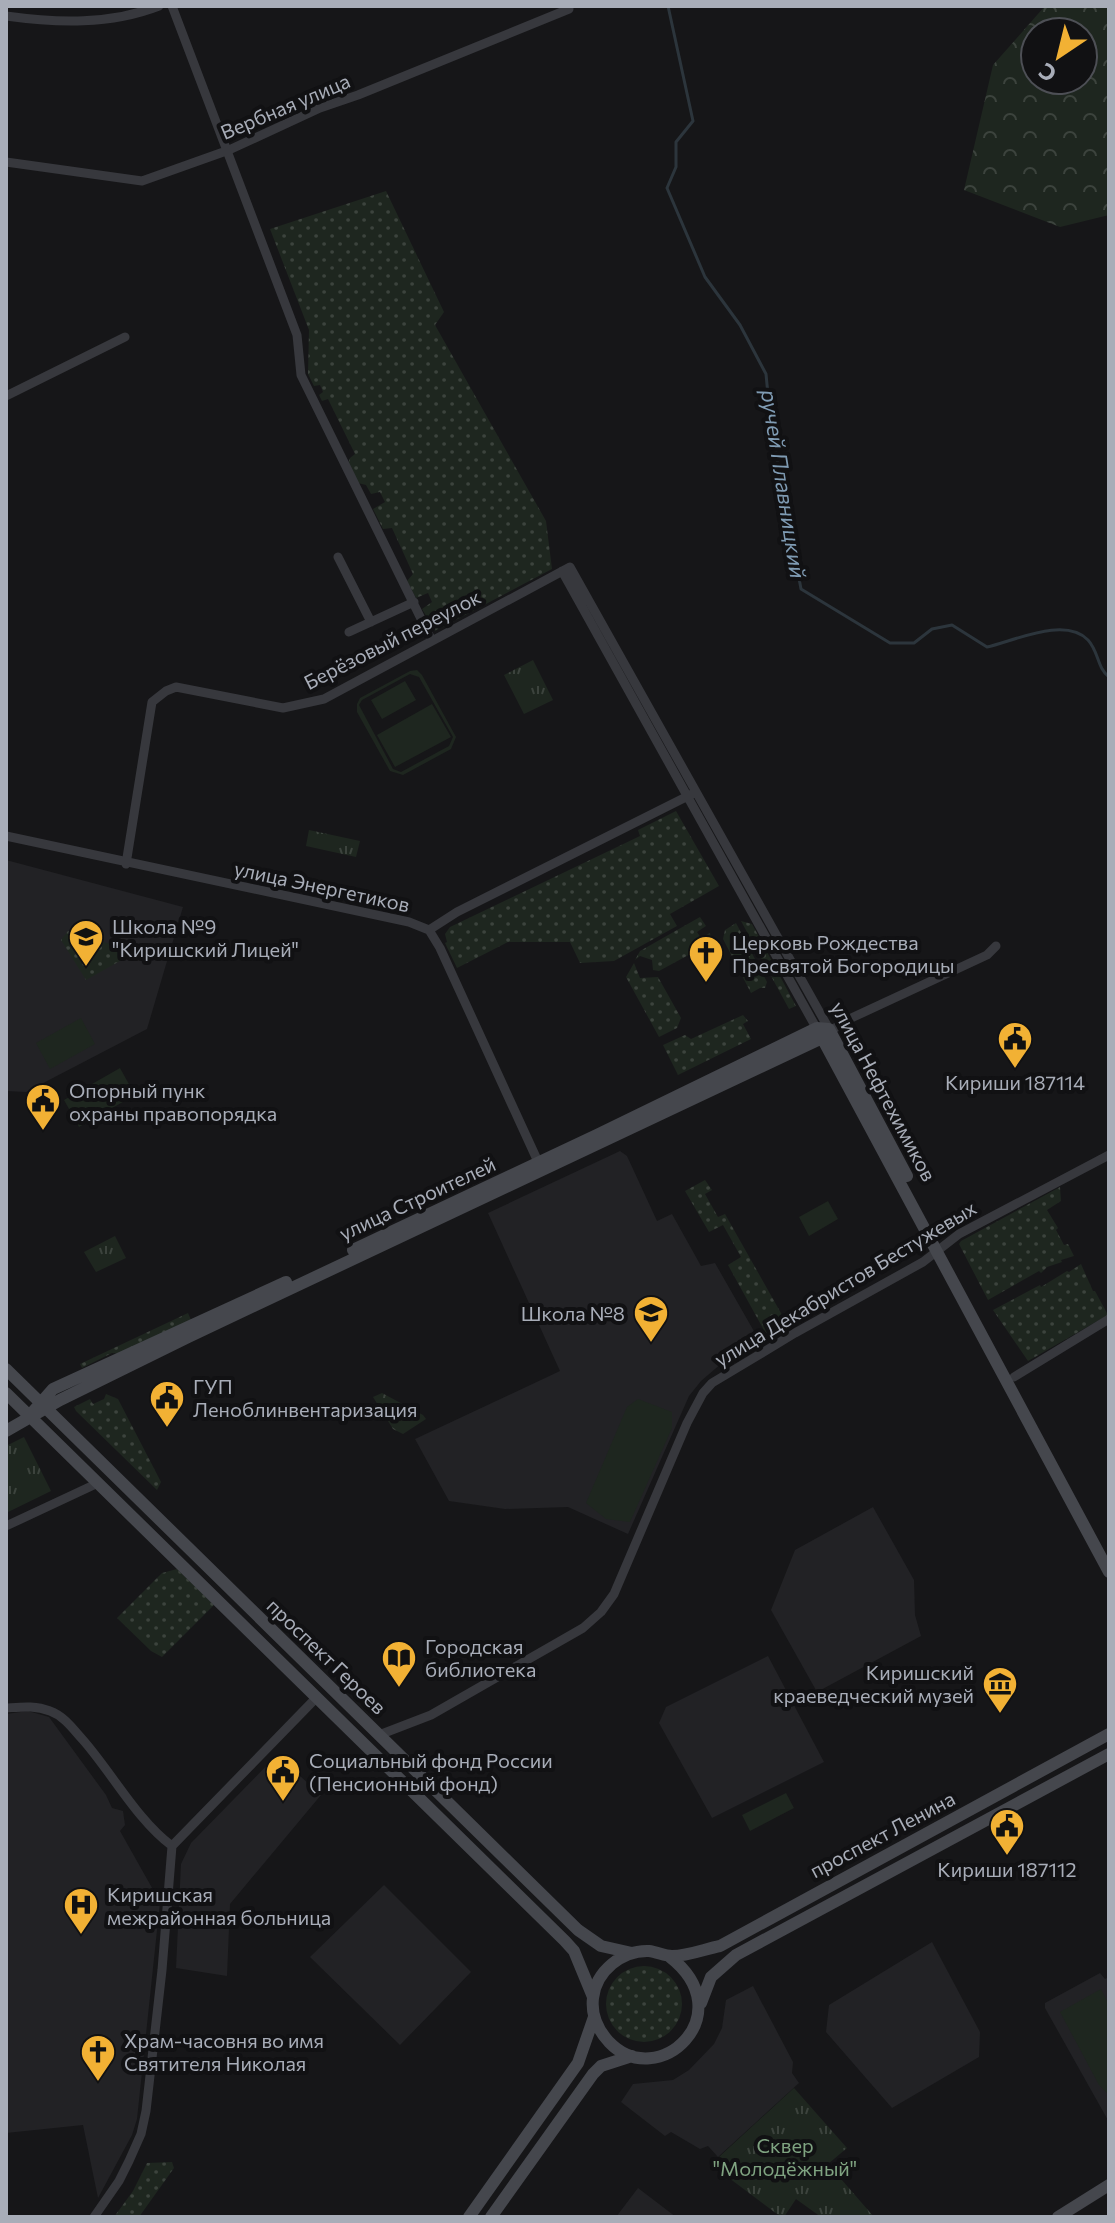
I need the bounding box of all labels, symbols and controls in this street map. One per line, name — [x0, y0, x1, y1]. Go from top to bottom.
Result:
north arrow — [1019, 16, 1099, 96]
text: С — [1033, 57, 1061, 88]
street label: Вербная улица — [217, 68, 353, 144]
water label: ручей Плавницкий — [756, 387, 812, 581]
street label: Берёзовый переулок — [300, 584, 485, 694]
street label: улица Энергетиков — [232, 856, 412, 916]
place label: Школа №9 "Киришский Лицей" — [112, 914, 299, 961]
school or university icon: Школа №9 "Киришский Лицей" — [67, 918, 105, 968]
place label: Церковь Рождества Пресвятой Богородицы — [732, 930, 955, 977]
church icon: Церковь Рождества Пресвятой Богородицы — [687, 934, 725, 984]
street label: улица Нефтехимиков — [826, 997, 942, 1185]
public building icon: Кириши 187114 — [996, 1020, 1034, 1070]
place label: Кириши 187114 — [945, 1070, 1085, 1094]
place label: Опорный пунк охраны правопорядка — [69, 1078, 277, 1125]
public building icon: Опорный пунк охраны правопорядка — [24, 1082, 62, 1132]
street label: улица Строителей — [335, 1151, 499, 1245]
street label: улица Декабристов Бестужевых — [710, 1195, 981, 1371]
school or university icon: Школа №8 — [632, 1294, 670, 1344]
place label: Школа №8 — [521, 1301, 625, 1325]
place label: ГУП Леноблинвентаризация — [193, 1374, 417, 1421]
public building icon: ГУП Леноблинвентаризация — [148, 1379, 186, 1429]
street label: проспект Героев — [263, 1593, 391, 1719]
place label: Городская библиотека — [425, 1634, 536, 1681]
library icon: Городская библиотека — [380, 1639, 418, 1689]
place label: Киришский краеведческий музей — [773, 1660, 974, 1707]
museum icon: Киришский краеведческий музей — [981, 1665, 1019, 1715]
place label: Социальный фонд России (Пенсионный фонд) — [309, 1748, 553, 1795]
public building icon: Социальный фонд России (Пенсионный фонд) — [264, 1753, 302, 1803]
street label: проспект Ленина — [805, 1786, 959, 1882]
public building icon: Кириши 187112 — [988, 1807, 1026, 1857]
place label: Кириши 187112 — [937, 1857, 1077, 1881]
place label: Киришская межрайонная больница — [107, 1882, 331, 1929]
hospital icon: Киришская межрайонная больница — [62, 1886, 100, 1936]
place label: Храм-часовня во имя Святителя Николая — [124, 2028, 324, 2075]
church icon: Храм-часовня во имя Святителя Николая — [79, 2033, 117, 2083]
park label: Сквер "Молодёжный" — [713, 2133, 857, 2180]

